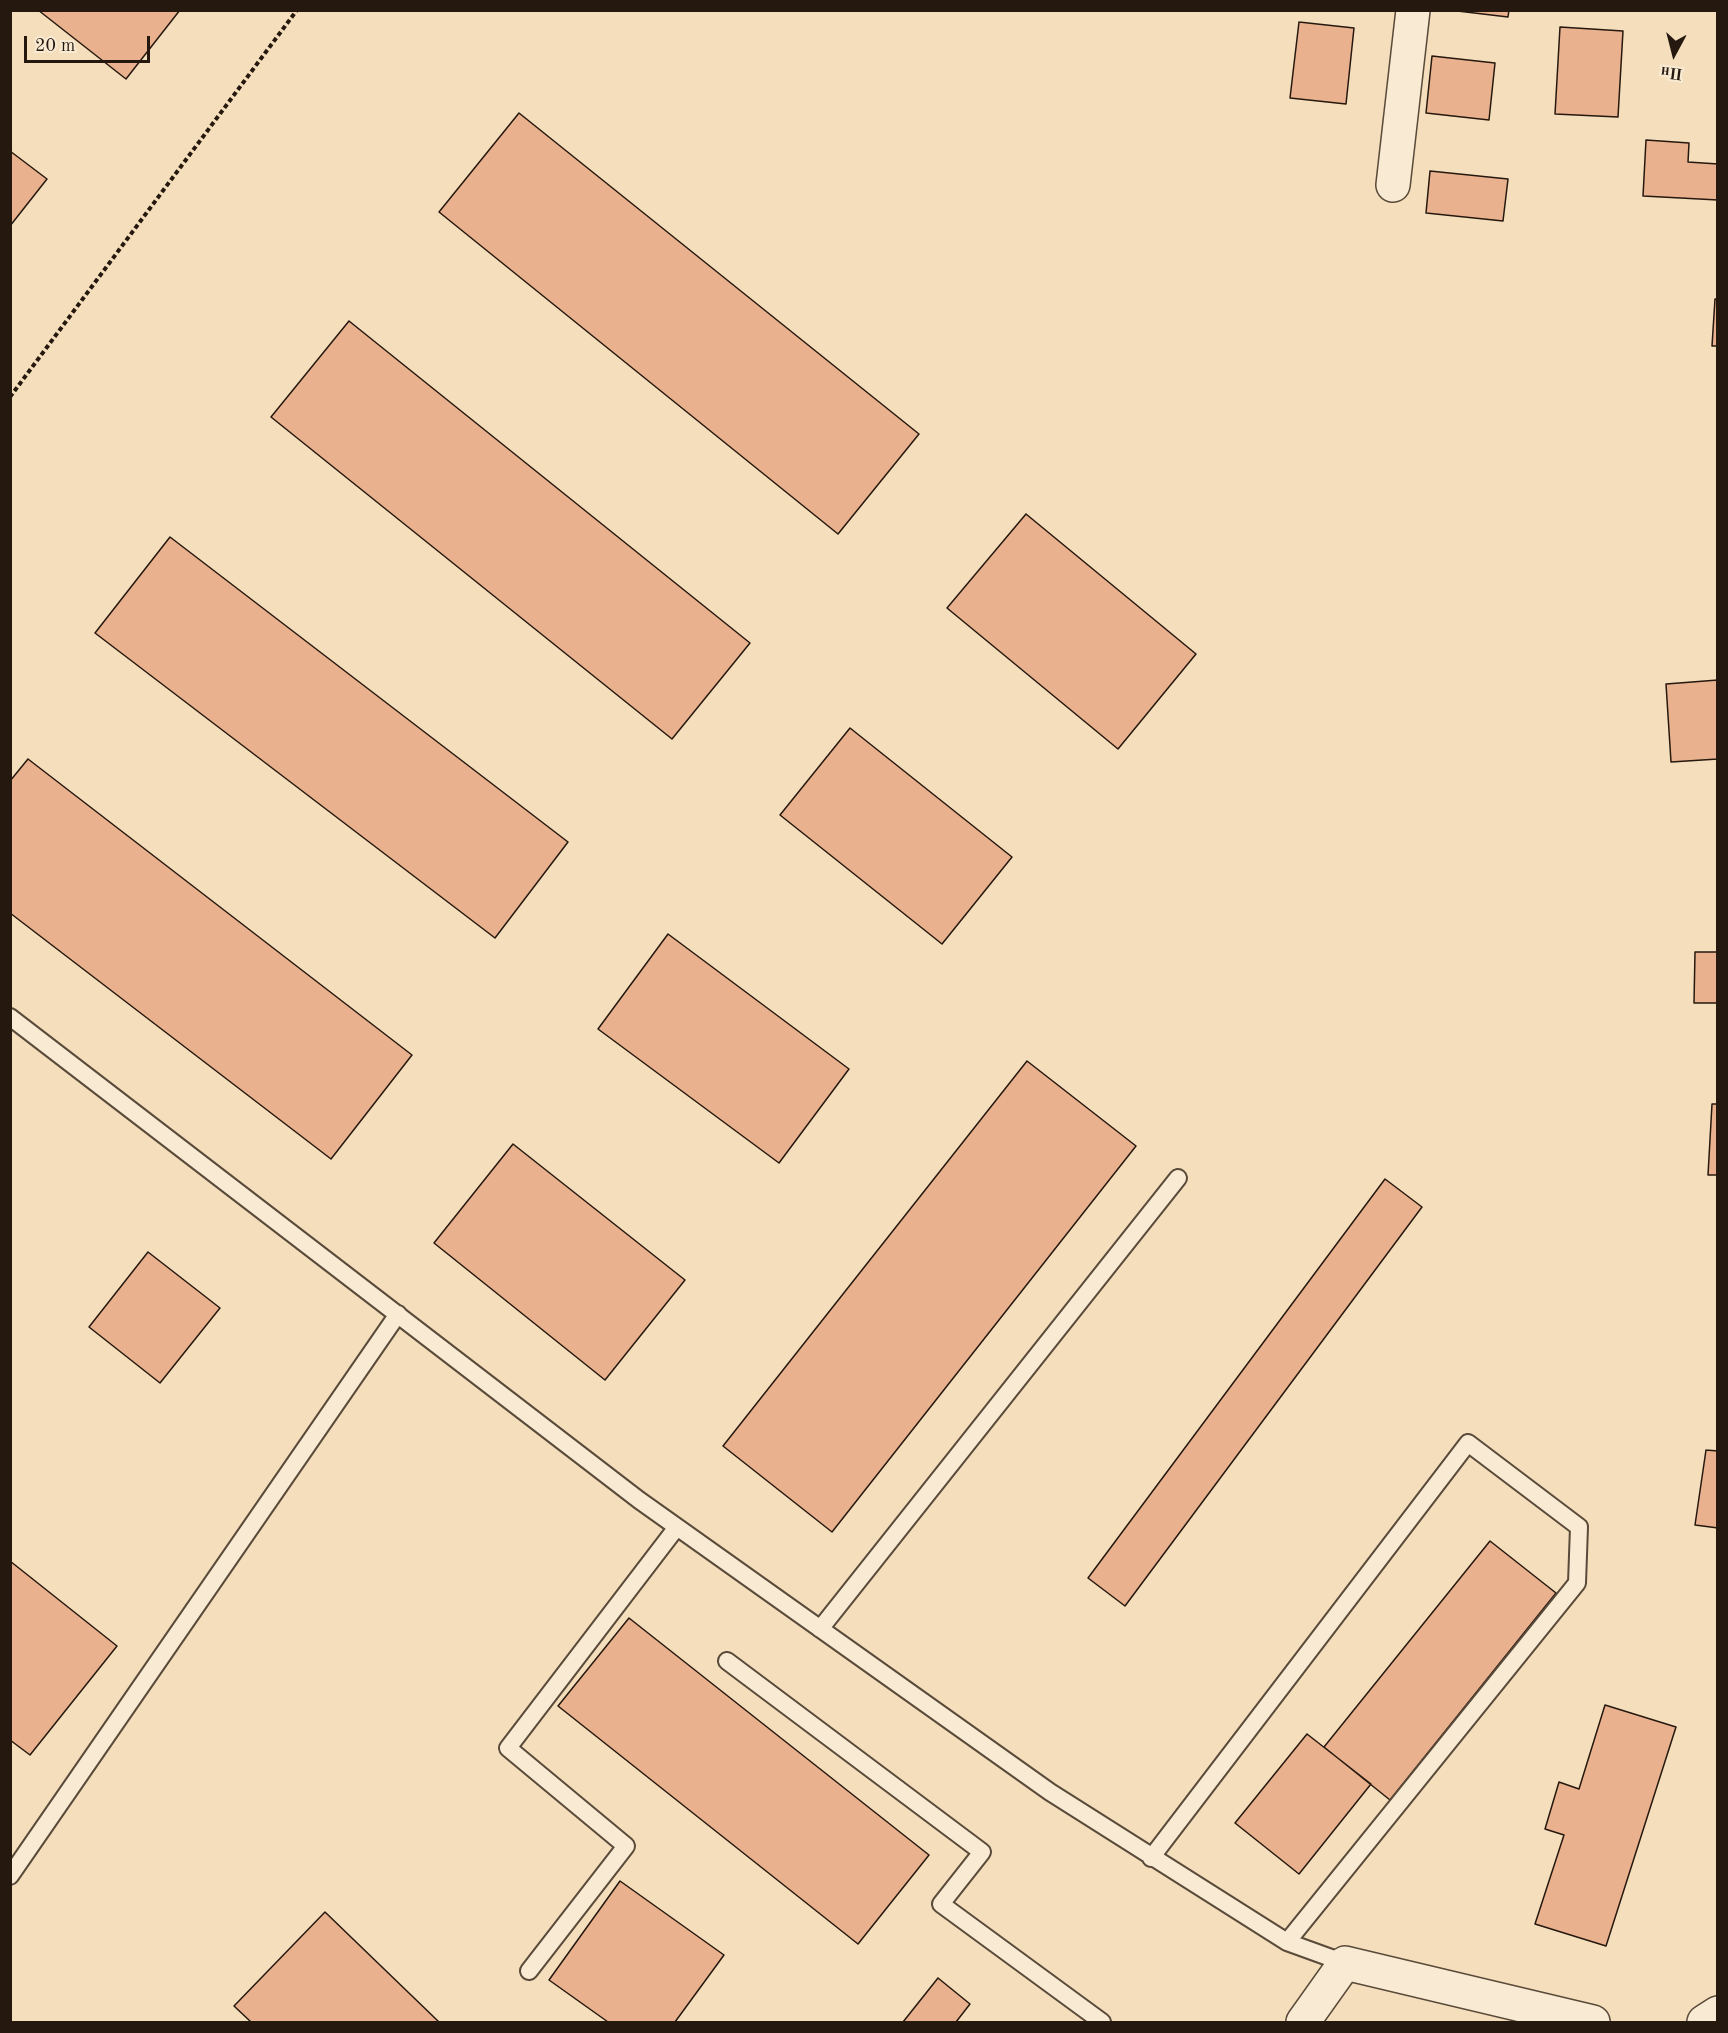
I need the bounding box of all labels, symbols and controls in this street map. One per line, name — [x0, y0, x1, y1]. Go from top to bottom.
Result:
scale bar — [27, 24, 153, 62]
north arrow — [1644, 24, 1704, 84]
text: 20 m — [35, 37, 75, 55]
text: Пн — [1660, 63, 1684, 81]

